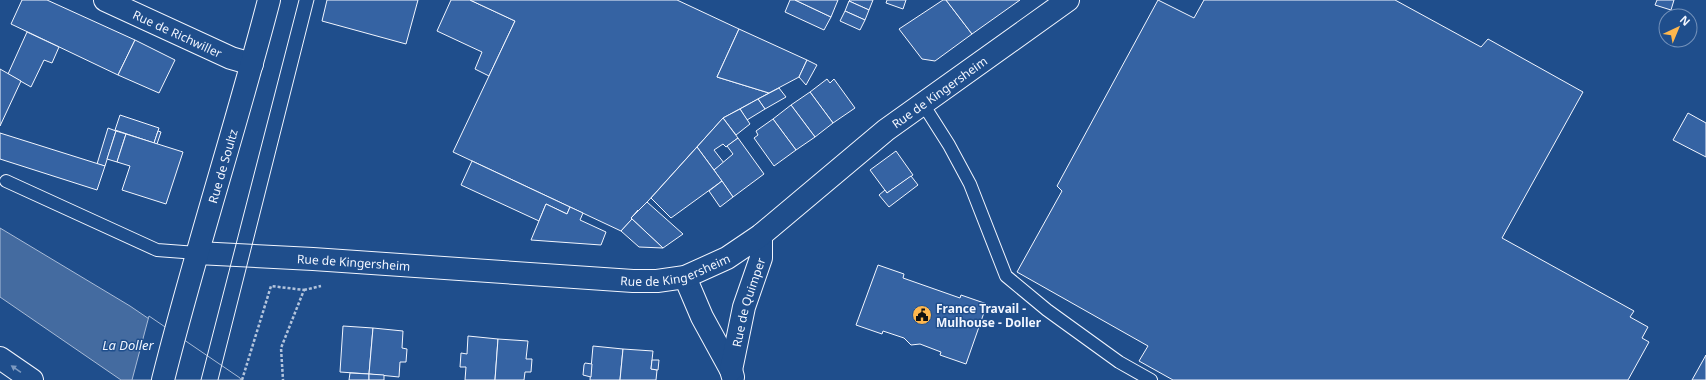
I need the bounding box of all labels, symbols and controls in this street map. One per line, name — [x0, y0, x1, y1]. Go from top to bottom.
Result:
street label: Rue de Richwiller — [130, 6, 225, 61]
north arrow — [1658, 8, 1698, 48]
text: N — [1677, 12, 1694, 29]
street label: Rue de Kingersheim — [888, 52, 990, 132]
street label: Rue de Soultz — [204, 127, 241, 205]
street label: Rue de Kingersheim — [620, 249, 733, 290]
street label: Rue de Kingersheim — [297, 250, 411, 274]
street label: Rue de Quimper — [727, 255, 769, 348]
place label: France Travail - Mulhouse - Doller — [936, 300, 1042, 331]
public building icon: France Travail - Mulhouse - Doller — [911, 304, 933, 326]
water label: La Doller — [102, 336, 154, 354]
one-way arrow — [11, 365, 21, 373]

